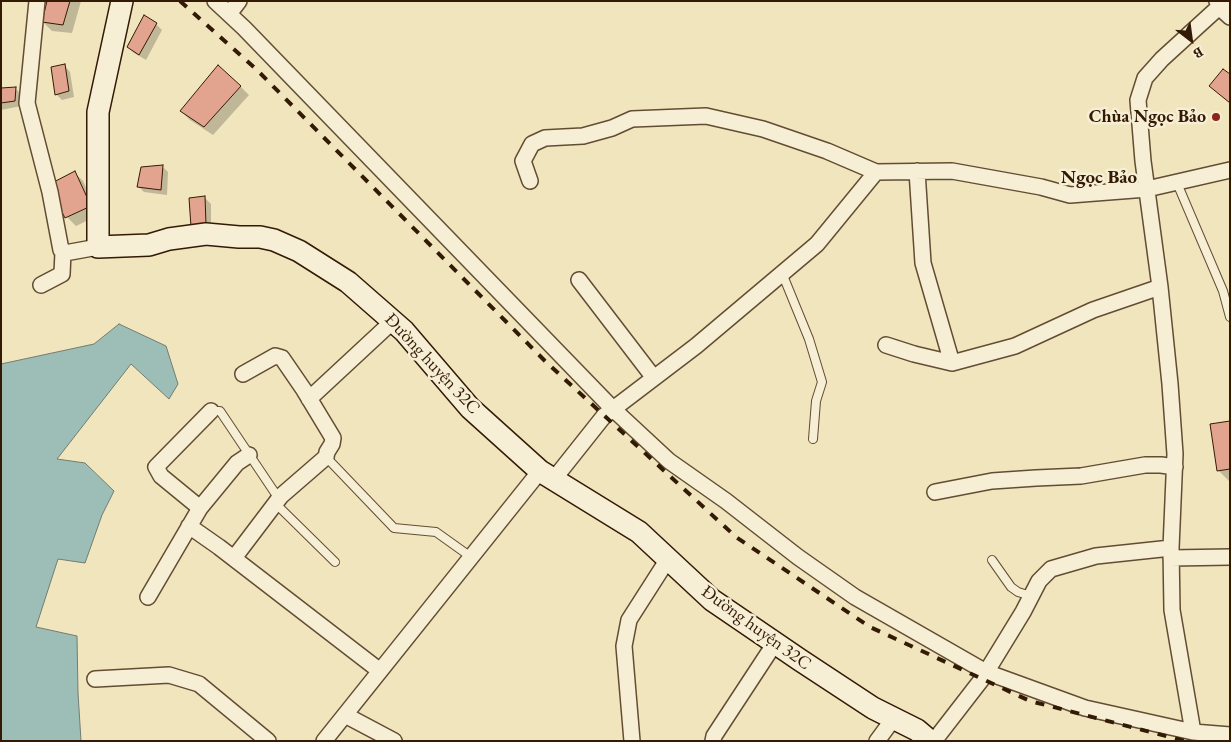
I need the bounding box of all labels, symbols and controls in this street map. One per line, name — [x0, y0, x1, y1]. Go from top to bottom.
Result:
north arrow — [1166, 15, 1216, 65]
text: B — [1190, 43, 1207, 63]
place label: Chùa Ngọc Bảo — [1089, 106, 1206, 128]
marker: Chùa Ngọc Bảo — [1210, 111, 1222, 123]
district label: Ngọc Bảo — [1061, 167, 1137, 189]
street label: Đường huyện 32C — [380, 309, 484, 419]
street label: Đường huyện 32C — [697, 581, 815, 675]

